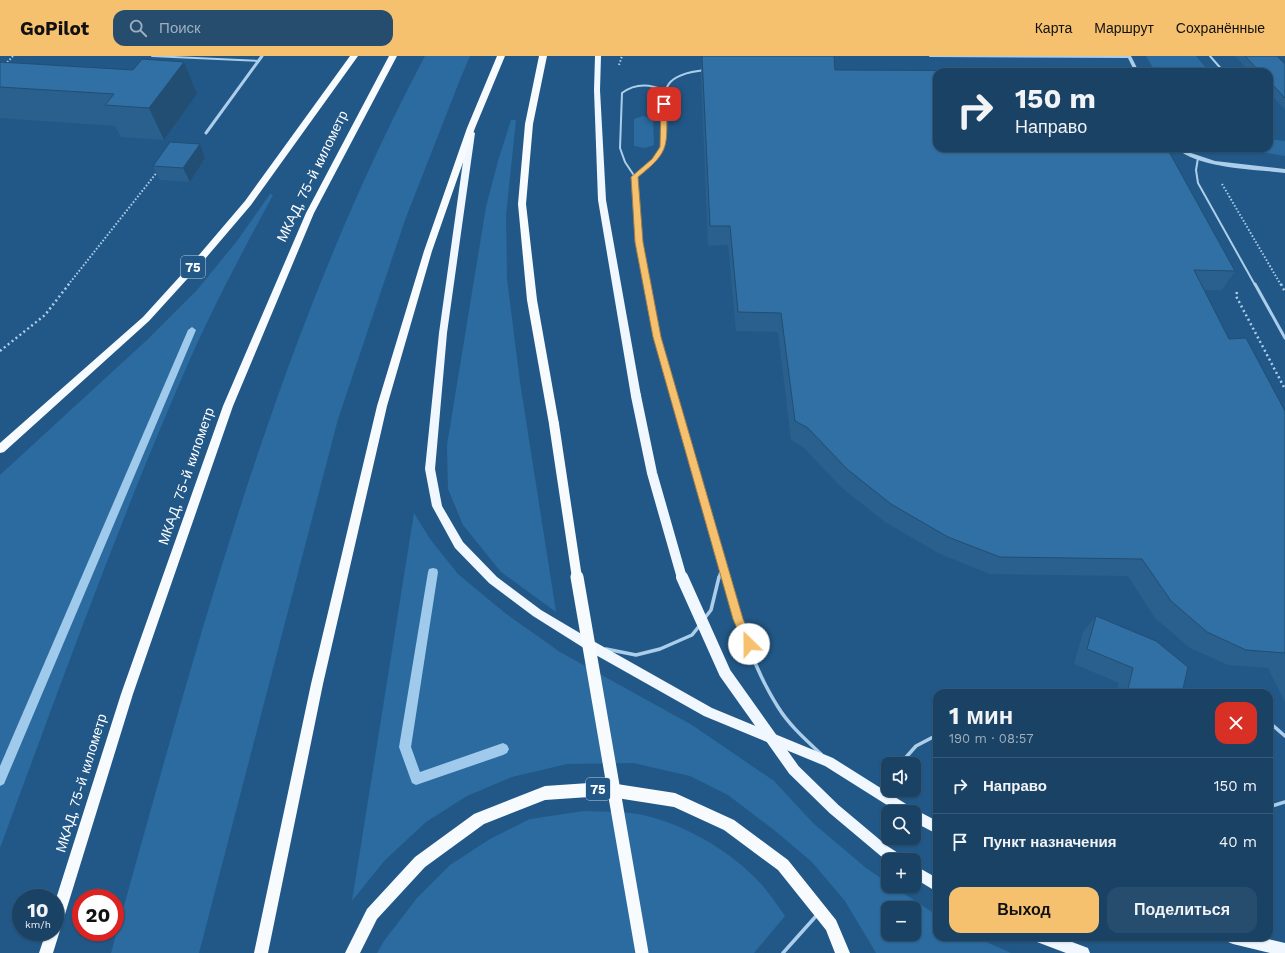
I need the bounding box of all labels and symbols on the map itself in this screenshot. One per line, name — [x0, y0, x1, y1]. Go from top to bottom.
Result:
pin — [647, 87, 681, 121]
street label: МКАД, 75-й километр — [273, 108, 351, 244]
road number: 75 — [181, 256, 205, 278]
street label: МКАД, 75-й километр — [155, 405, 217, 547]
position arrow — [728, 623, 770, 665]
street label: МКАД, 75-й километр — [52, 712, 110, 854]
road number: 75 — [586, 778, 610, 800]
speed limit sign: 20 — [72, 889, 124, 941]

